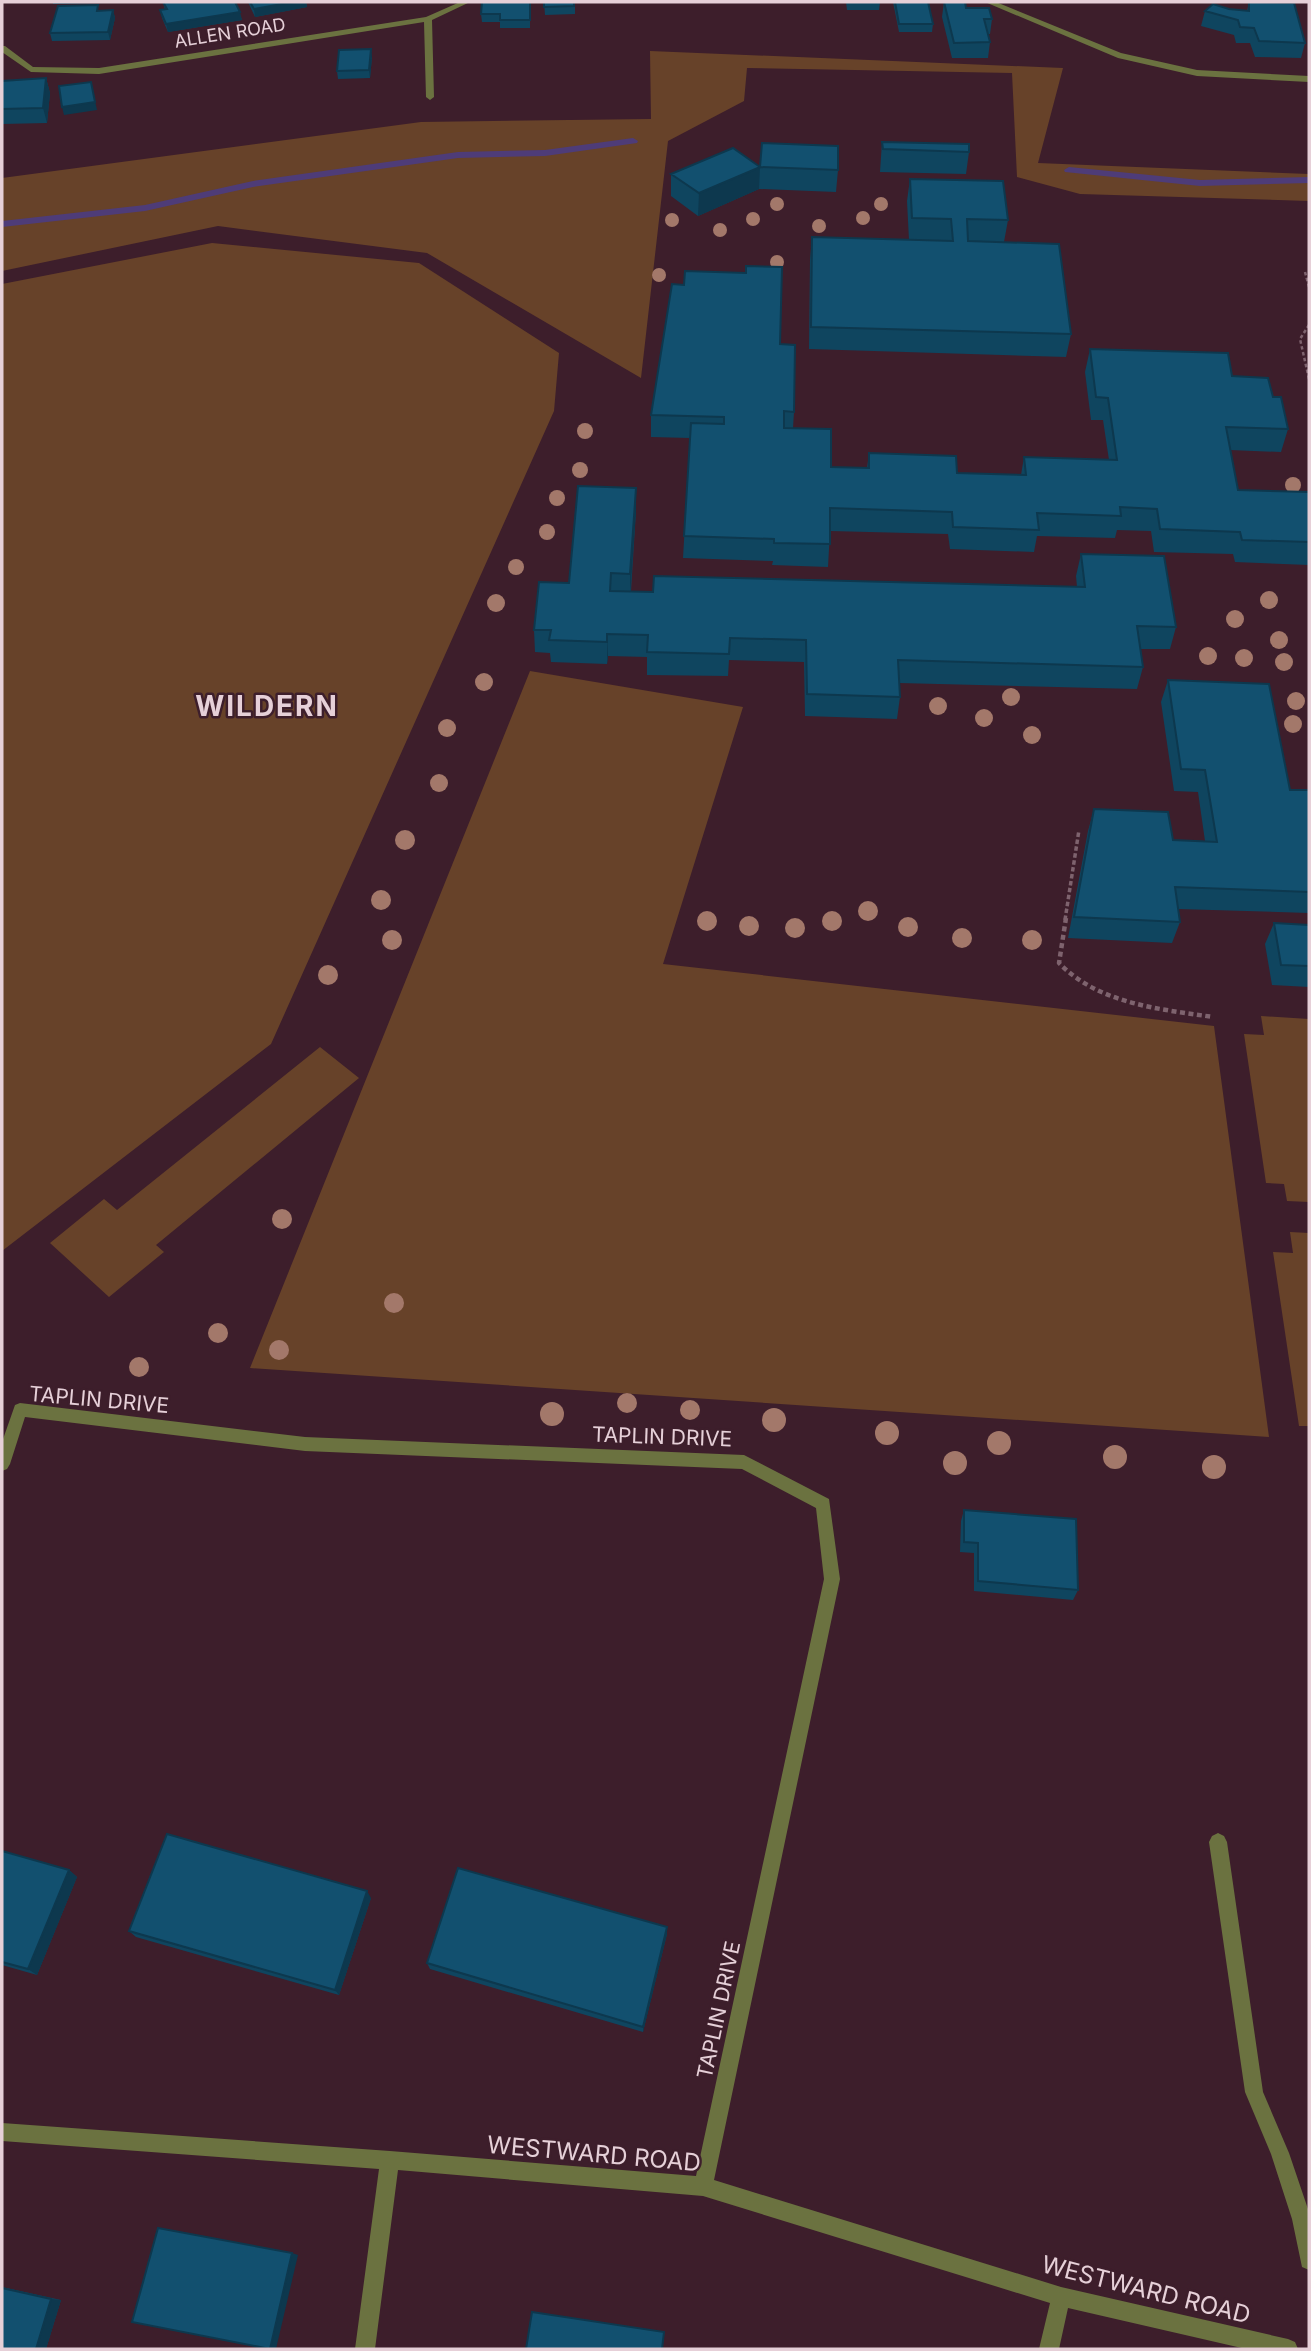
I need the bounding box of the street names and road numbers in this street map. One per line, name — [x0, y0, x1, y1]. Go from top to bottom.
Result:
street label: ALLEN ROAD — [173, 13, 287, 52]
street label: TAPLIN DRIVE — [28, 1381, 170, 1418]
street label: TAPLIN DRIVE — [591, 1422, 733, 1451]
street label: TAPLIN DRIVE — [692, 1939, 745, 2081]
street label: WESTWARD ROAD — [486, 2130, 702, 2177]
street label: WESTWARD ROAD — [1039, 2250, 1254, 2329]

